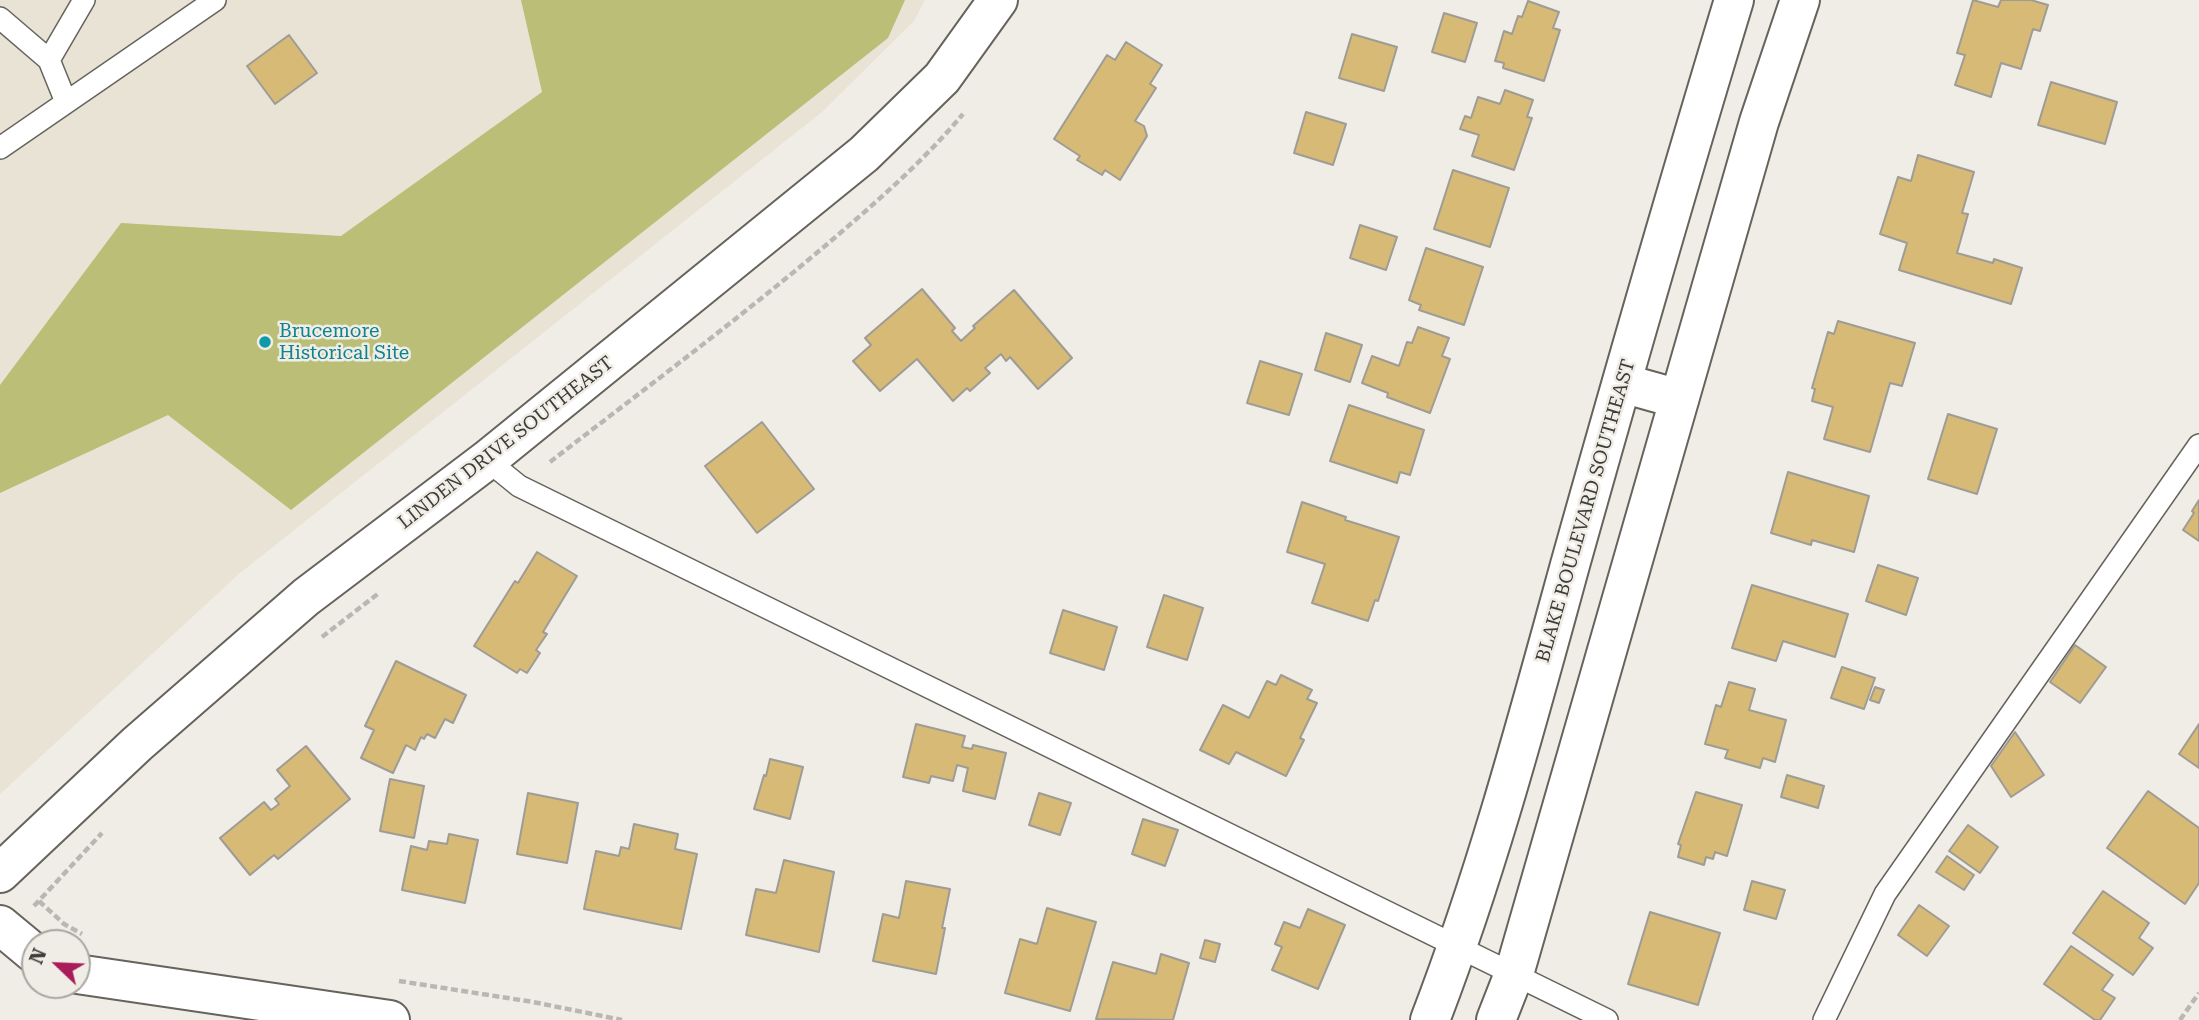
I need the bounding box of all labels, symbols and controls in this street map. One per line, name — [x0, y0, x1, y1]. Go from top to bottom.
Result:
place label: Brucemore Historical Site — [279, 320, 409, 364]
marker: Brucemore Historical Site — [257, 334, 273, 350]
street label: LINDEN DRIVE SOUTHEAST — [394, 352, 618, 534]
street label: BLAKE BOULEVARD SOUTHEAST — [1532, 357, 1640, 665]
north arrow — [21, 929, 91, 999]
text: N — [25, 945, 51, 968]

